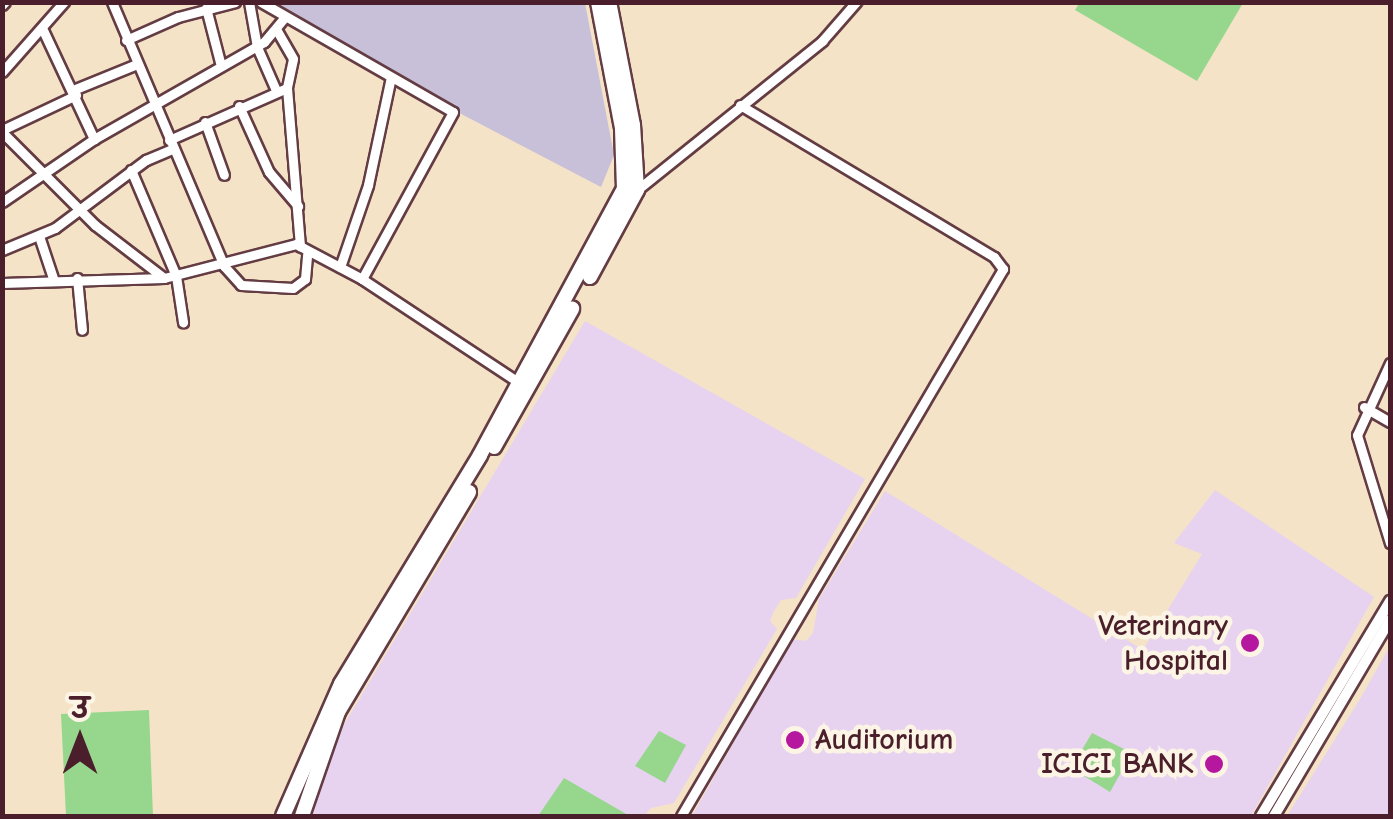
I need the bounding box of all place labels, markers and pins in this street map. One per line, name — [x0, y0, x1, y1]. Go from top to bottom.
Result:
place label: Veterinary Hospital — [1098, 608, 1228, 678]
marker: Veterinary Hospital — [1237, 630, 1263, 656]
place label: Auditorium — [815, 722, 953, 758]
marker: Auditorium — [784, 729, 806, 751]
place label: ICICI BANK — [1041, 746, 1194, 782]
marker: ICICI BANK — [1203, 753, 1225, 775]

